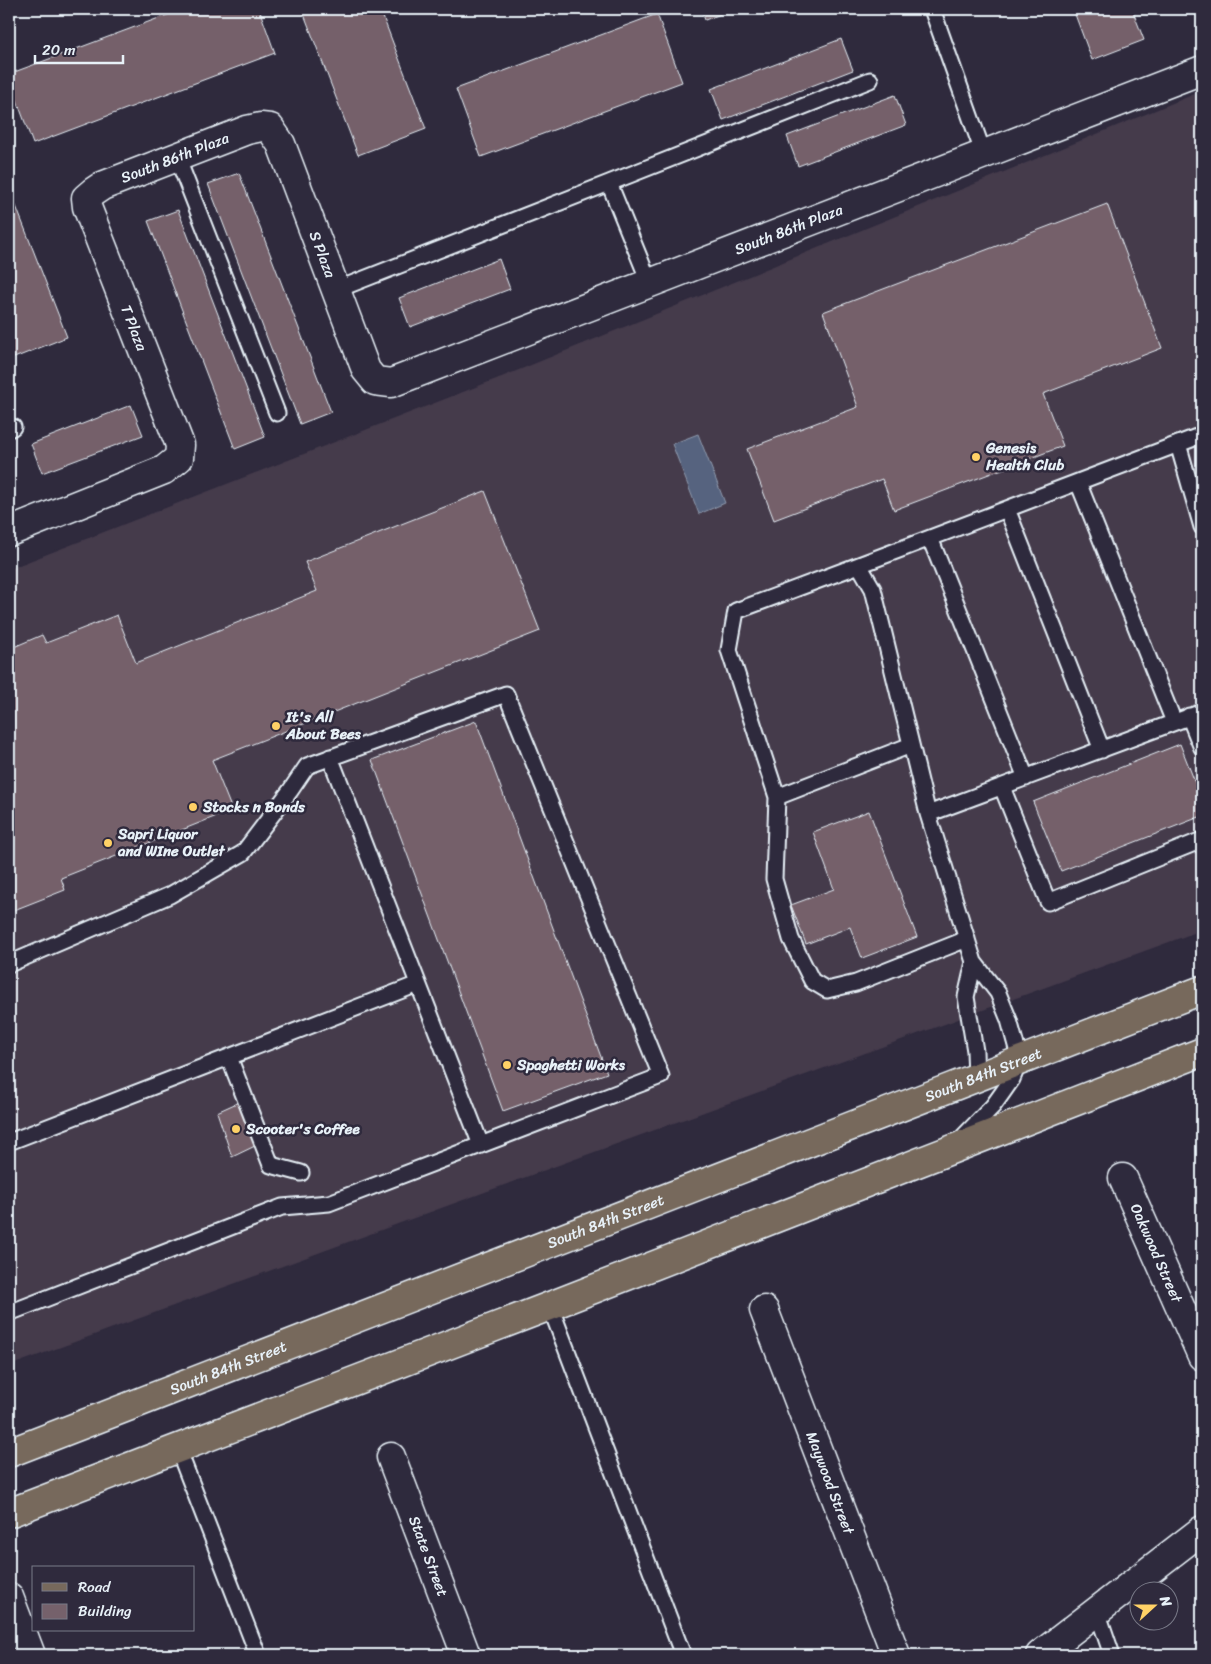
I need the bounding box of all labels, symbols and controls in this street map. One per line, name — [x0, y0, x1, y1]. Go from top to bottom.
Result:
scale bar — [35, 32, 122, 64]
text: 20 m — [42, 37, 76, 63]
street label: South 86th Plaza — [117, 125, 233, 191]
street label: South 86th Plaza — [731, 197, 847, 262]
street label: S Plaza — [302, 227, 343, 282]
street label: T Plaza — [113, 301, 155, 355]
place label: Genesis Health Club — [985, 435, 1064, 478]
marker: Genesis Health Club — [970, 451, 982, 463]
place label: It's All About Bees — [285, 704, 362, 747]
marker: It's All About Bees — [270, 720, 282, 732]
place label: Stocks n Bonds — [202, 794, 306, 820]
marker: Stocks n Bonds — [187, 801, 199, 813]
place label: Sapri Liquor and WIne Outlet — [117, 821, 226, 864]
marker: Sapri Liquor and WIne Outlet — [102, 837, 114, 849]
street label: South 84th Street — [921, 1040, 1046, 1109]
place label: Spaghetti Works — [516, 1052, 626, 1078]
marker: Spaghetti Works — [501, 1059, 513, 1071]
place label: Scooter's Coffee — [245, 1116, 360, 1142]
marker: Scooter's Coffee — [230, 1123, 242, 1135]
street label: South 84th Street — [543, 1187, 668, 1256]
street label: Oakwood Street — [1123, 1199, 1190, 1308]
street label: South 84th Street — [166, 1333, 291, 1402]
street label: Maywood Street — [799, 1427, 862, 1539]
street label: State Street — [401, 1512, 456, 1601]
legend — [32, 1566, 195, 1632]
text: Road — [78, 1574, 111, 1600]
north arrow — [1128, 1582, 1178, 1632]
text: N — [1152, 1592, 1179, 1611]
text: Building — [78, 1598, 132, 1624]

